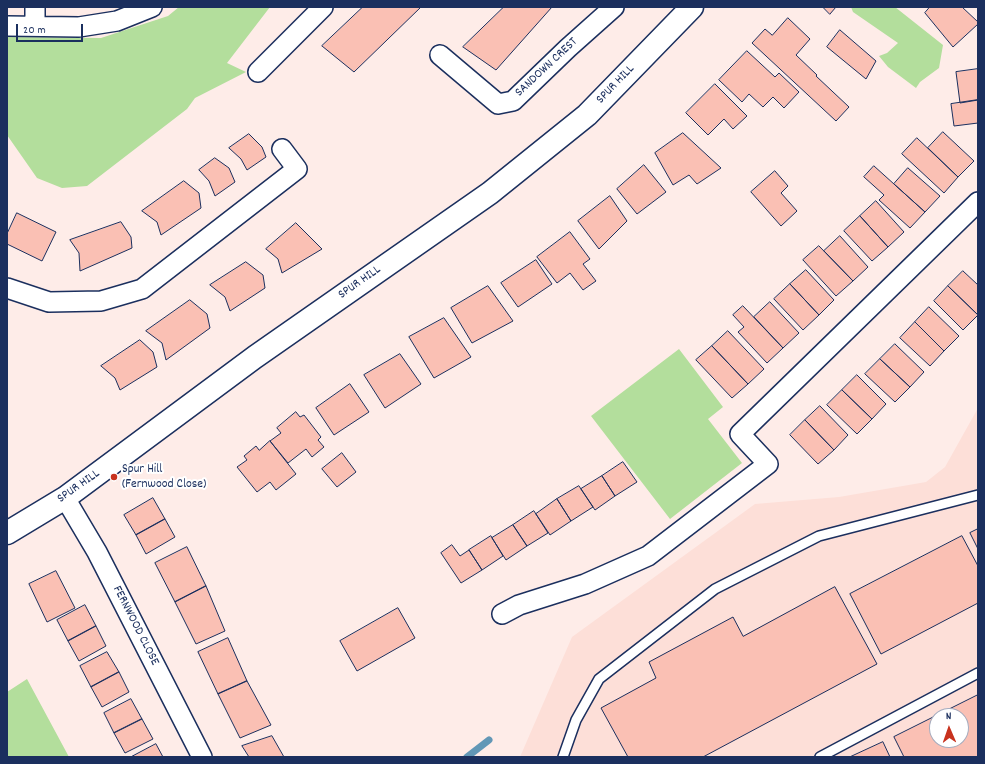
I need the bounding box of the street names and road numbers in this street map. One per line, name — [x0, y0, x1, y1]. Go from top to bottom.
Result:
street label: SANDOWN CREST — [512, 35, 582, 101]
street label: SPUR HILL — [594, 62, 638, 108]
street label: SPUR HILL — [336, 263, 384, 303]
street label: SPUR HILL — [55, 467, 103, 507]
street label: FERNWOOD CLOSE — [108, 584, 162, 668]

